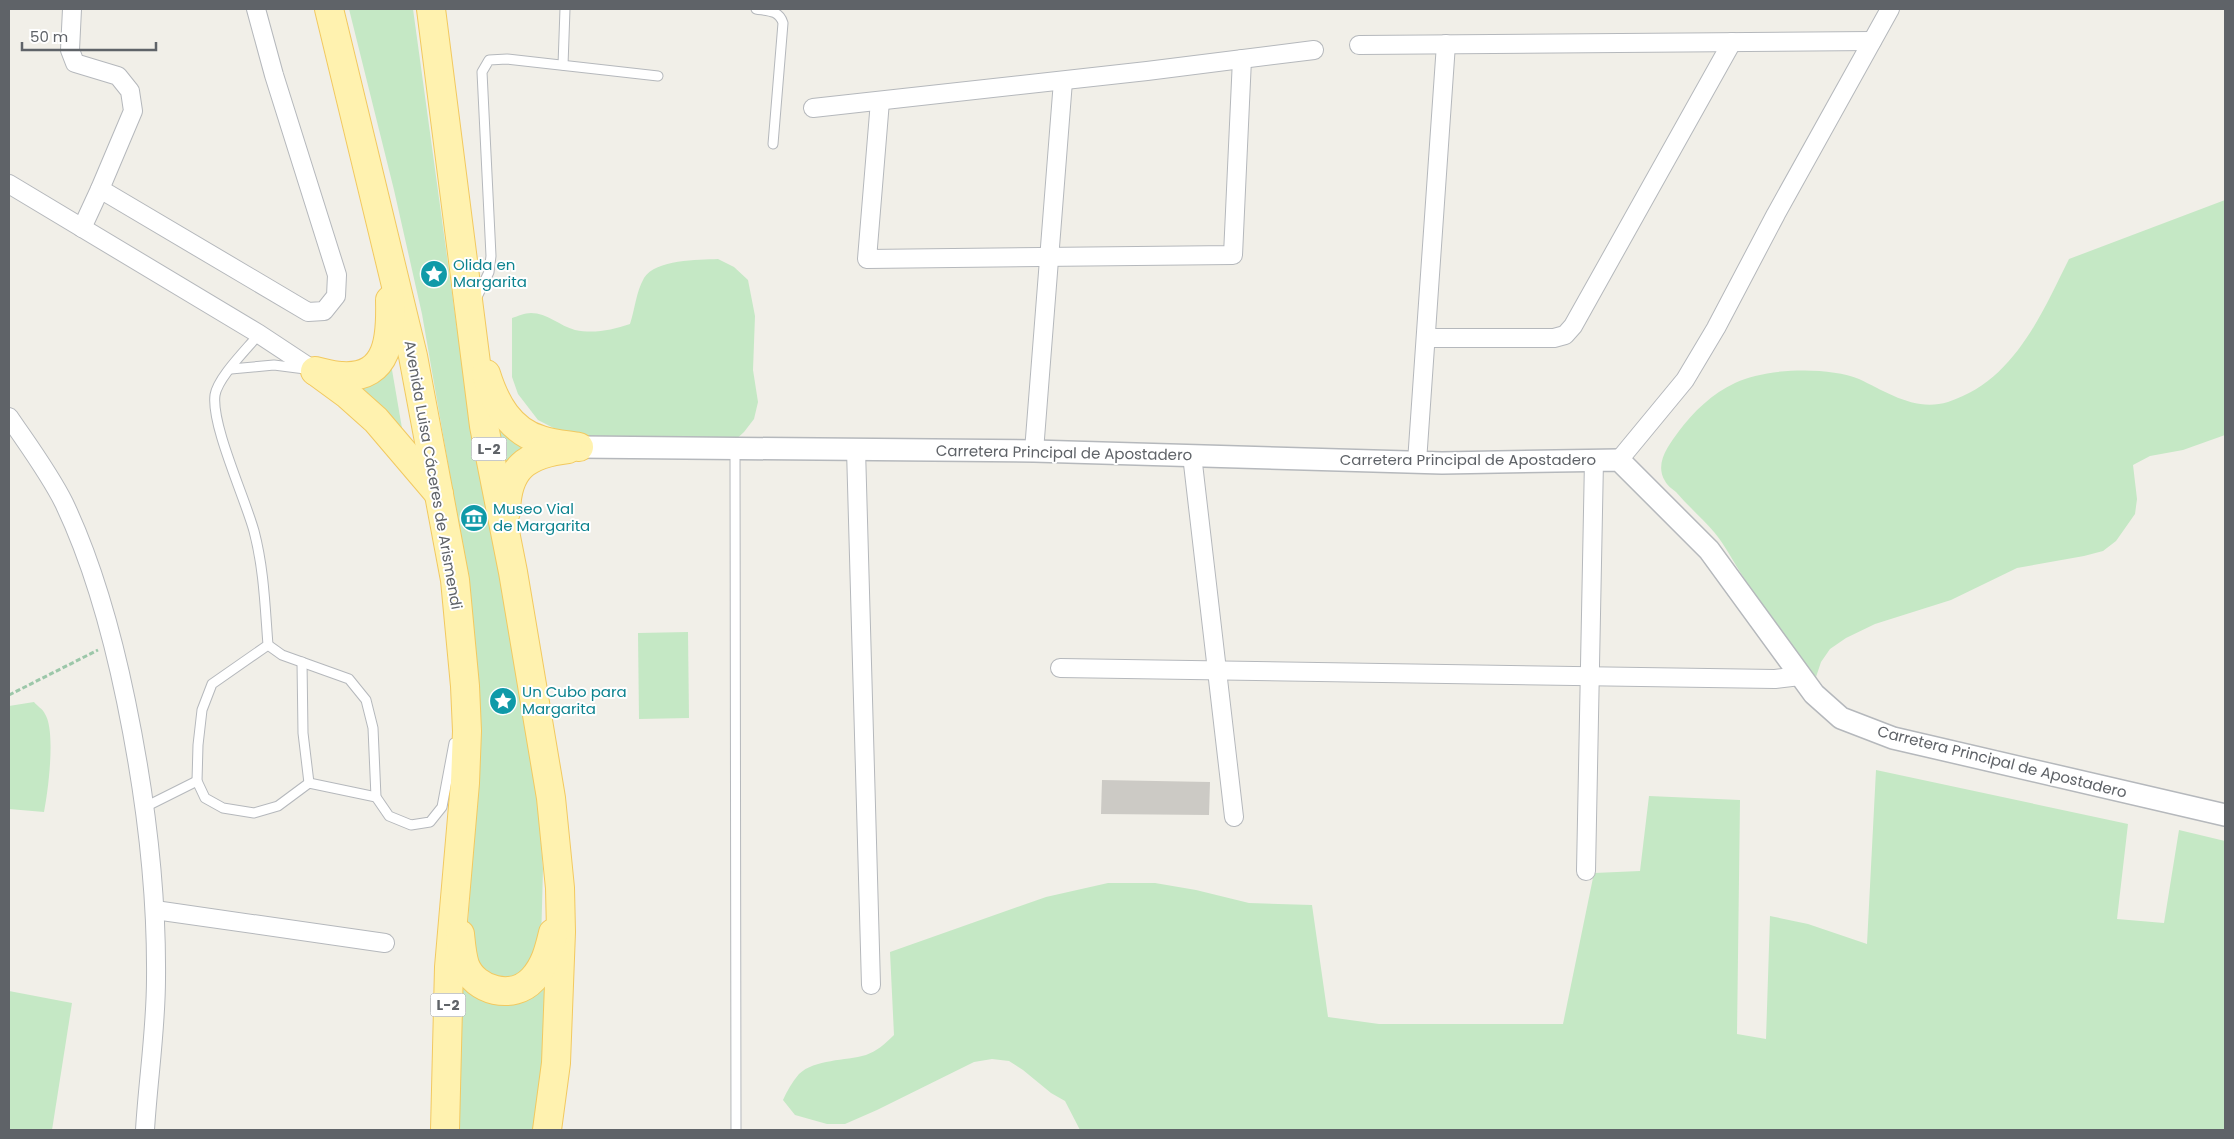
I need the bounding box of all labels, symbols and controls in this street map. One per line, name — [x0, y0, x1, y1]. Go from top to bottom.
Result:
scale bar — [22, 20, 156, 52]
text: 50 m — [30, 26, 68, 47]
place label: Olida en Margarita — [453, 254, 527, 292]
place icon: Olida en Margarita — [419, 259, 449, 289]
street label: Avenida Luisa Cáceres de Arismendi — [399, 339, 468, 611]
road number: L-2 — [472, 438, 506, 460]
street label: Carretera Principal de Apostadero — [936, 440, 1192, 465]
street label: Carretera Principal de Apostadero — [1340, 449, 1596, 470]
place label: Museo Vial de Margarita — [493, 498, 590, 536]
museum icon: Museo Vial de Margarita — [459, 503, 489, 533]
place label: Un Cubo para Margarita — [522, 681, 627, 719]
place icon: Un Cubo para Margarita — [488, 686, 518, 716]
street label: Carretera Principal de Apostadero — [1875, 720, 2129, 803]
road number: L-2 — [430, 994, 466, 1016]

